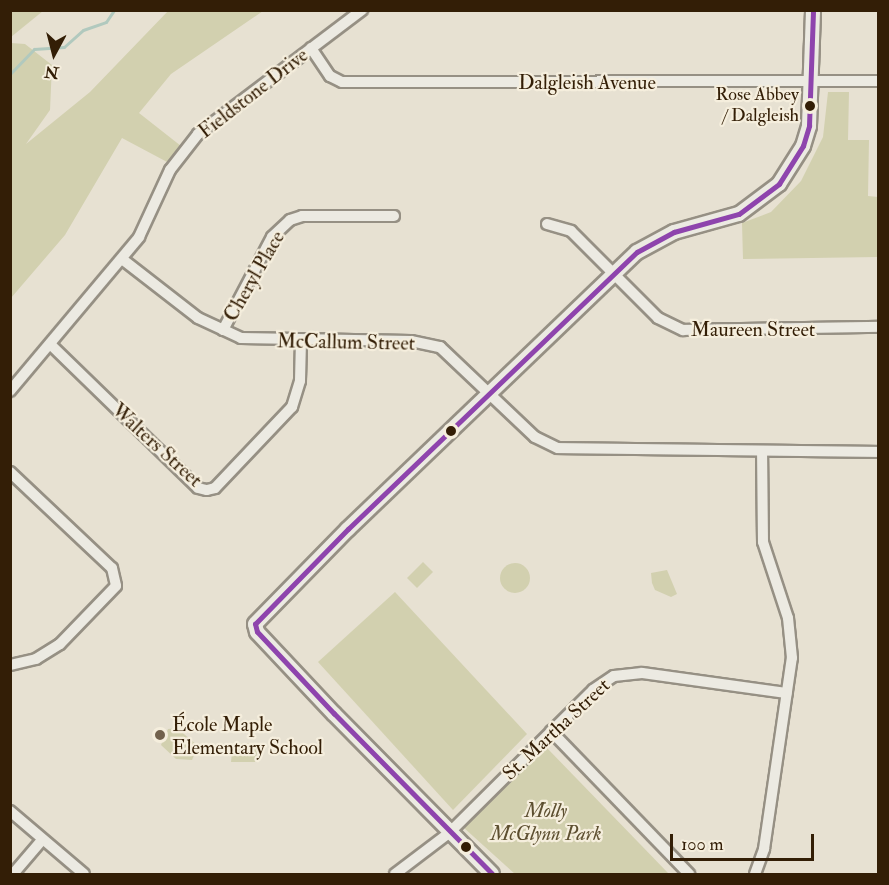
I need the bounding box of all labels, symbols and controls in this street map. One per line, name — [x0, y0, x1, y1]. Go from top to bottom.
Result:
north arrow — [24, 24, 84, 84]
street label: Fieldstone Drive — [193, 43, 313, 143]
text: N — [43, 61, 60, 83]
street label: Dalgleish Avenue — [518, 70, 656, 94]
place label: Rose Abbey / Dalgleish — [716, 85, 799, 128]
marker: Rose Abbey / Dalgleish — [804, 100, 816, 112]
street label: Cheryl Place — [218, 227, 290, 325]
street label: Maureen Street — [691, 317, 815, 341]
street label: McCallum Street — [277, 329, 415, 355]
street label: Walters Street — [107, 398, 207, 492]
unlabelled marker — [445, 425, 457, 437]
street label: St. Martha Street — [497, 673, 615, 785]
place label: École Maple Elementary School — [172, 712, 323, 759]
marker: École Maple Elementary School — [153, 728, 167, 742]
park label: Molly McGlynn Park — [490, 798, 602, 845]
scale bar — [673, 822, 817, 860]
text: 100 m — [681, 833, 724, 856]
unlabelled marker — [460, 841, 472, 853]

